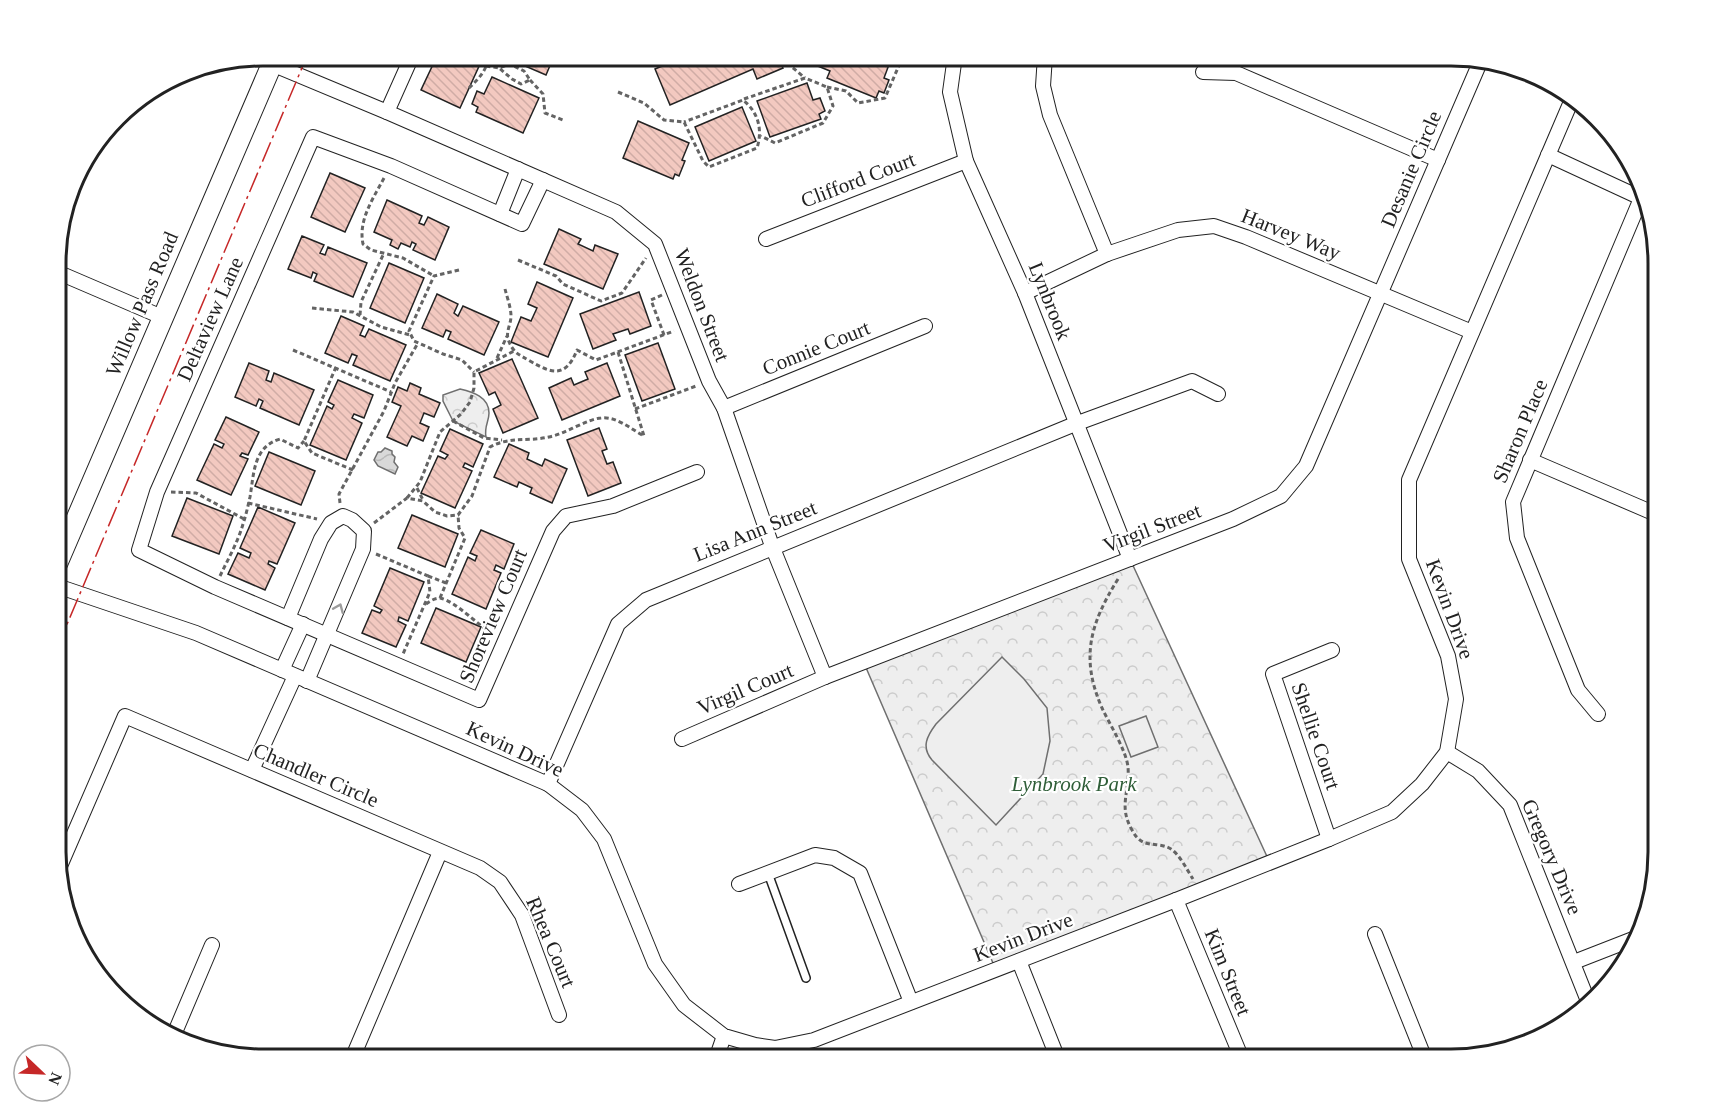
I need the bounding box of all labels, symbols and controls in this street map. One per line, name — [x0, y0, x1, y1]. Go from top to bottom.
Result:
street label: Desanie Circle — [1376, 107, 1446, 231]
street label: Clifford Court — [798, 147, 919, 213]
street label: Harvey Way — [1238, 203, 1344, 265]
street label: Willow Pass Road — [101, 228, 183, 380]
street label: Weldon Street — [669, 245, 735, 365]
street label: Deltaview Lane — [172, 253, 248, 385]
street label: Lynbrook — [1024, 259, 1077, 344]
street label: Connie Court — [759, 316, 873, 380]
street label: Sharon Place — [1487, 376, 1553, 486]
street label: Lisa Ann Street — [690, 495, 820, 567]
street label: Virgil Street — [1100, 498, 1204, 558]
street label: Shoreview Court — [454, 545, 532, 686]
street label: Kevin Drive — [1421, 556, 1479, 662]
one-way arrow — [331, 603, 343, 614]
street label: Virgil Court — [694, 658, 797, 720]
street label: Shellie Court — [1287, 679, 1346, 793]
street label: Kevin Drive — [463, 716, 567, 782]
street label: Chandler Circle — [250, 738, 382, 812]
park label: Lynbrook Park — [1010, 772, 1137, 796]
street label: Gregory Drive — [1517, 796, 1587, 918]
street label: Rhea Court — [521, 893, 581, 991]
street label: Kevin Drive — [970, 907, 1076, 967]
street label: Kim Street — [1200, 925, 1256, 1019]
north arrow — [12, 1043, 72, 1103]
text: N — [45, 1070, 65, 1088]

